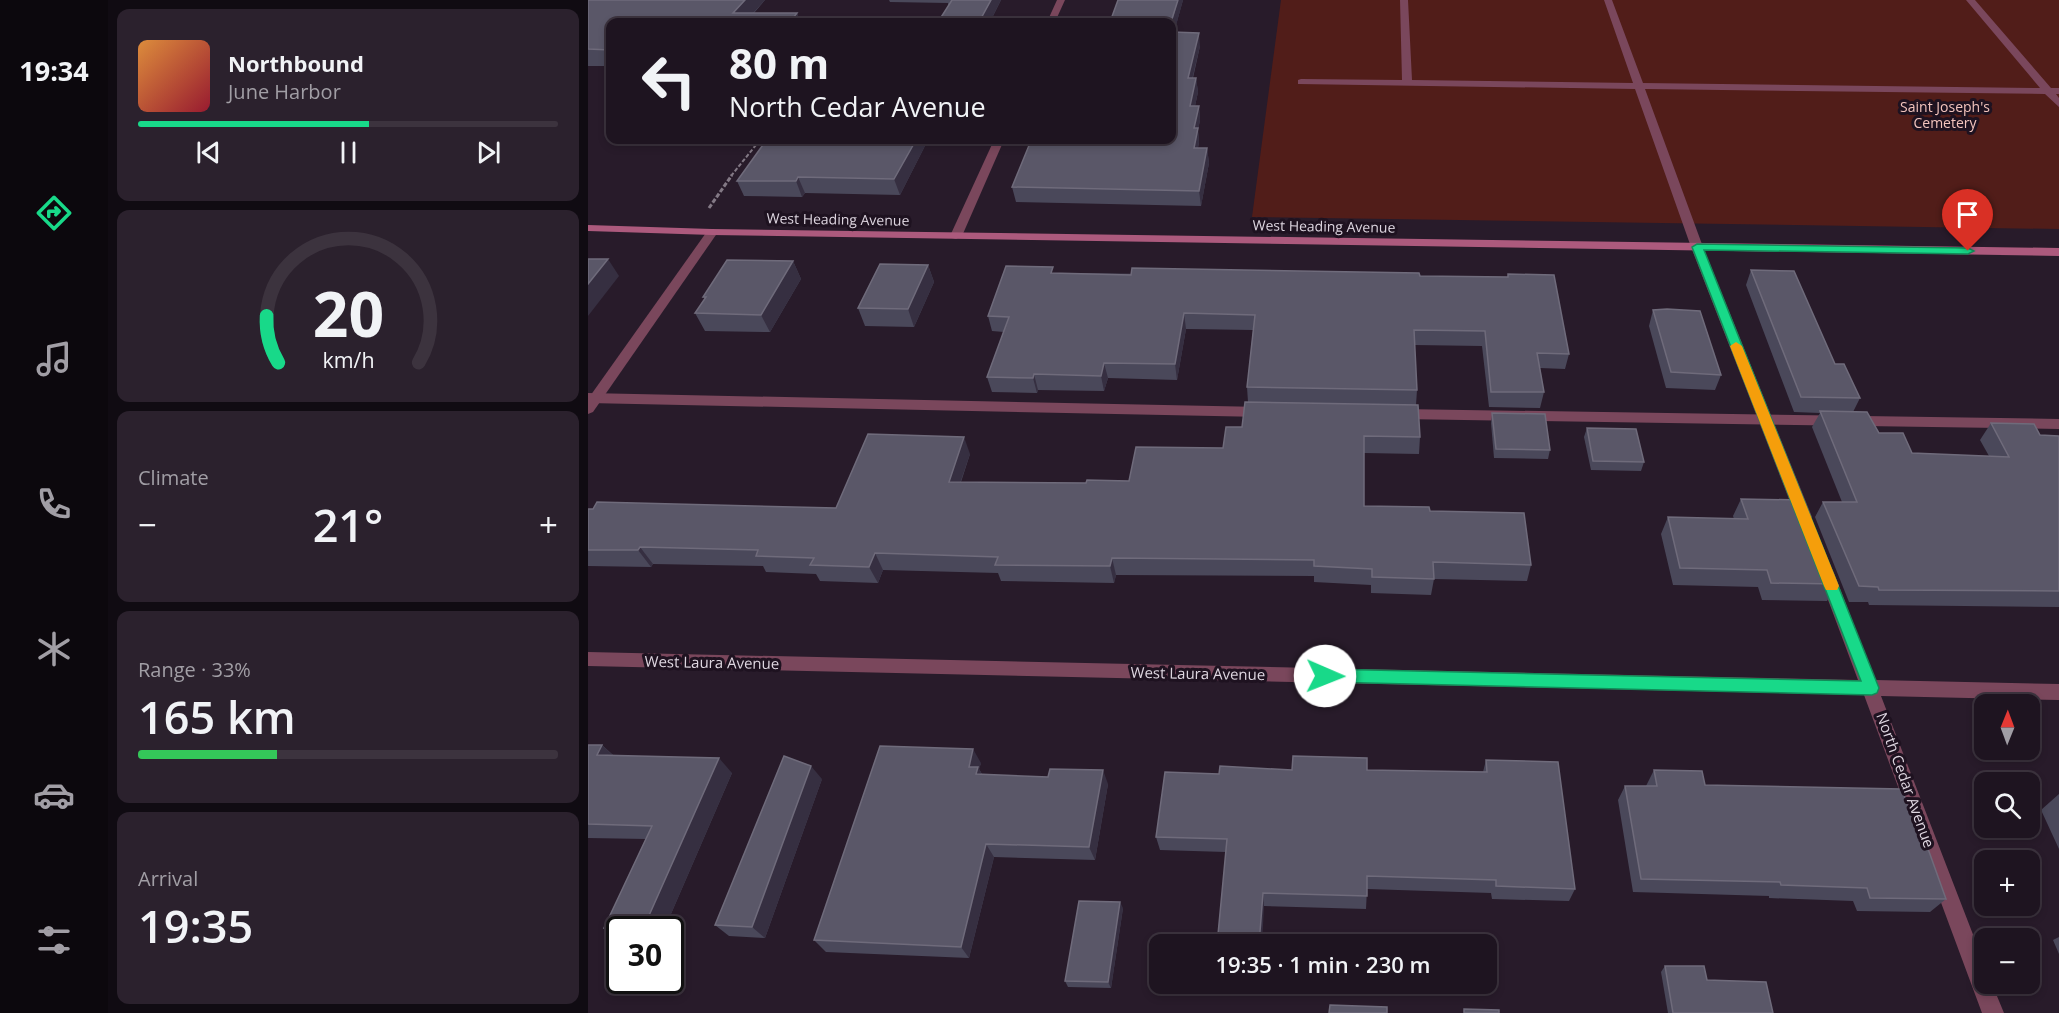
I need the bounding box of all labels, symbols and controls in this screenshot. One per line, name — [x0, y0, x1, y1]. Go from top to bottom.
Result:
text: 80 m — [729, 34, 829, 91]
icon: left — [630, 42, 708, 120]
text: Northbound — [228, 48, 364, 78]
text: 19:34 — [19, 52, 89, 89]
text: June Harbor — [228, 78, 341, 105]
text: North Cedar Avenue — [729, 88, 986, 125]
park label: Saint Joseph's Cemetery — [1900, 97, 1990, 132]
icon: previous — [192, 136, 225, 169]
icon: pause — [332, 136, 365, 169]
icon: next — [472, 136, 505, 169]
pin — [1942, 189, 1993, 251]
icon: directions — [33, 192, 75, 234]
icon: arrive — [1951, 198, 1984, 231]
street label: West Heading Avenue — [766, 208, 910, 230]
street label: West Heading Avenue — [1252, 215, 1396, 237]
text: 20 — [312, 270, 384, 355]
icon: music — [33, 338, 75, 380]
text: km/h — [322, 345, 374, 374]
text: Climate — [138, 464, 209, 491]
icon: phone — [33, 483, 75, 525]
text: 21° — [313, 494, 383, 555]
text: − — [138, 502, 157, 547]
text: + — [539, 502, 558, 547]
icon: climate — [33, 628, 75, 670]
position arrow — [1293, 644, 1357, 708]
street label: West Laura Avenue — [645, 651, 779, 673]
text: Range · 33% — [138, 656, 251, 683]
street label: West Laura Avenue — [1131, 662, 1265, 684]
text: 165 km — [138, 686, 296, 747]
north arrow — [1974, 694, 2040, 760]
map controls — [1974, 694, 2040, 994]
street label: North Cedar Avenue — [1872, 710, 1940, 850]
button: search — [1974, 772, 2040, 838]
icon: car — [33, 774, 75, 816]
button: + — [1974, 850, 2040, 916]
text: Arrival — [138, 865, 198, 892]
text: 19:35 — [138, 895, 253, 956]
speed limit sign: 30 — [606, 916, 684, 994]
icon: filters — [33, 919, 75, 961]
button: − — [1974, 928, 2040, 994]
text: 19:35 · 1 min · 230 m — [1215, 949, 1431, 979]

